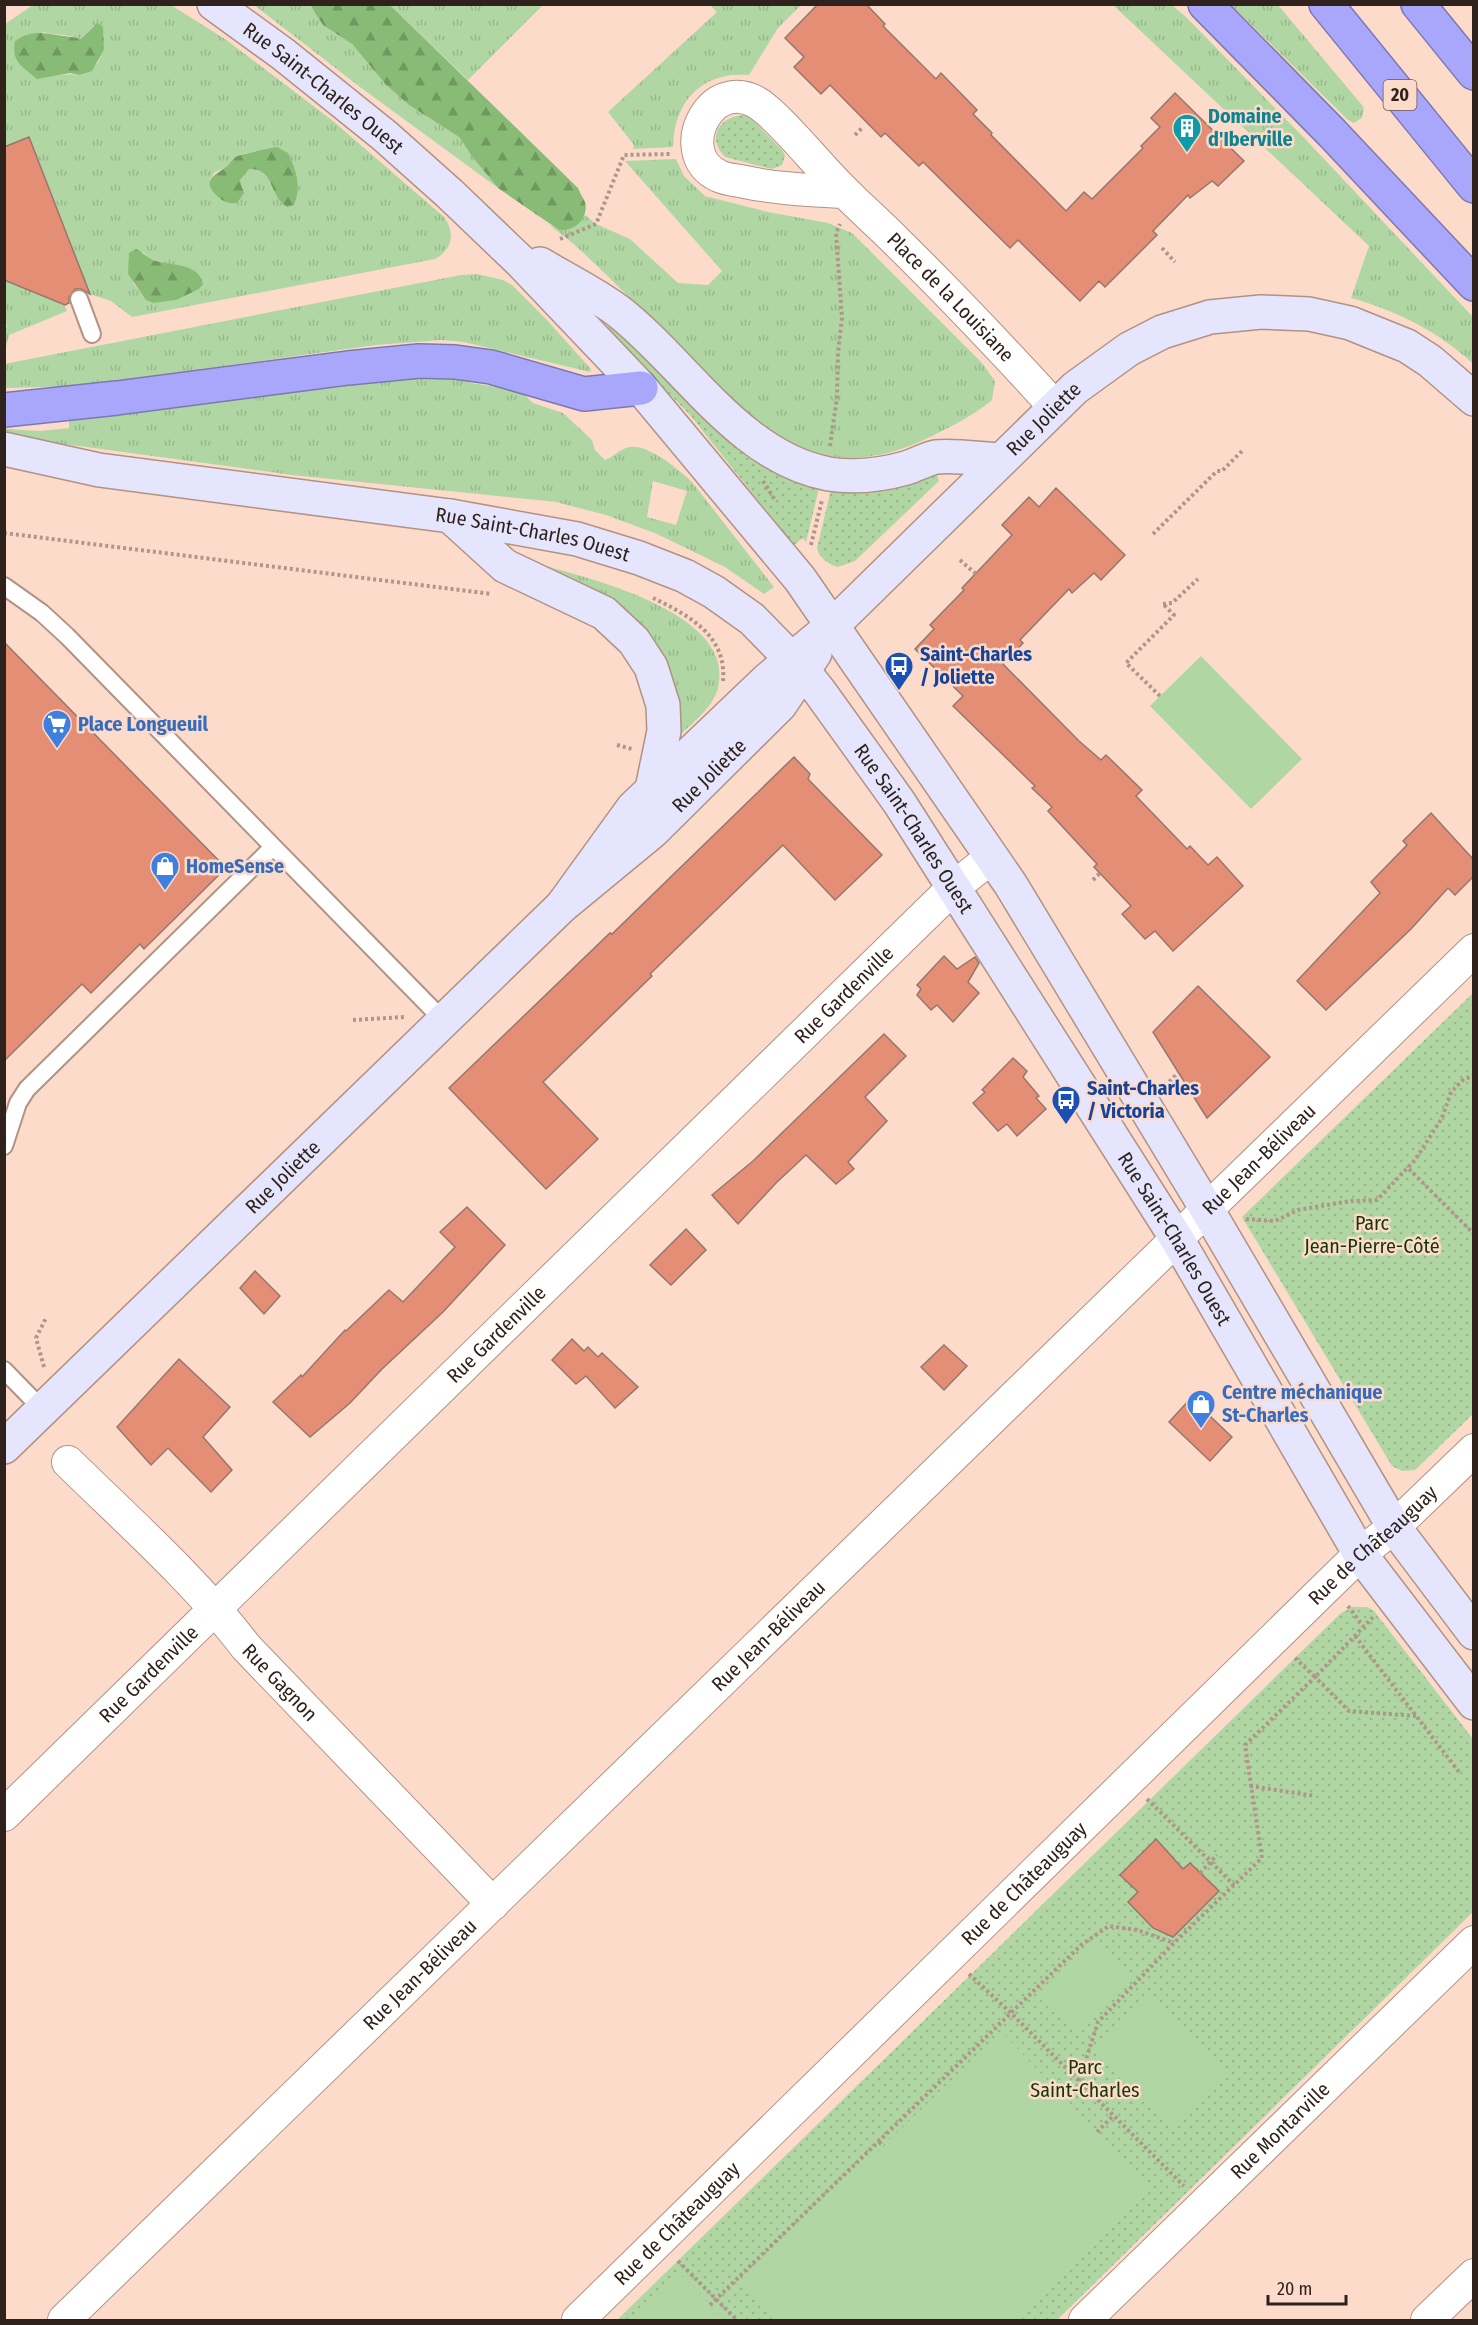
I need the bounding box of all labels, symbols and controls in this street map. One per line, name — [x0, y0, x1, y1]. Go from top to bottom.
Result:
street label: Rue Saint-Charles Ouest — [239, 17, 409, 159]
road number: 20 — [1384, 80, 1416, 110]
place label: Domaine d'Iberville — [1208, 104, 1293, 151]
building icon: Domaine d'Iberville — [1171, 112, 1203, 154]
street label: Place de la Louisiane — [882, 227, 1019, 367]
street label: Rue Joliette — [1001, 377, 1086, 461]
street label: Rue Saint-Charles Ouest — [434, 502, 633, 567]
place label: Saint-Charles / Joliette — [920, 642, 1032, 689]
bus stop icon: Saint-Charles / Joliette — [883, 650, 915, 692]
supermarket icon: Place Longueuil — [41, 708, 73, 750]
place label: Place Longueuil — [78, 712, 208, 736]
street label: Rue Joliette — [667, 734, 751, 817]
street label: Rue Saint-Charles Ouest — [849, 739, 979, 918]
shop icon: HomeSense — [149, 850, 181, 892]
place label: HomeSense — [186, 854, 284, 878]
street label: Rue Gardenville — [789, 941, 898, 1048]
place label: Saint-Charles / Victoria — [1087, 1076, 1199, 1123]
bus stop icon: Saint-Charles / Victoria — [1050, 1084, 1082, 1126]
street label: Rue Jean-Béliveau — [1197, 1099, 1321, 1220]
street label: Rue Joliette — [240, 1135, 325, 1219]
street label: Rue Saint-Charles Ouest — [1113, 1148, 1237, 1330]
park label: Parc Jean-Pierre-Côté — [1304, 1211, 1440, 1258]
street label: Rue Gardenville — [442, 1281, 551, 1388]
place label: Centre méchanique St-Charles — [1222, 1380, 1382, 1427]
shop icon: Centre méchanique St-Charles — [1185, 1388, 1217, 1430]
street label: Rue de Châteauguay — [1303, 1480, 1442, 1610]
street label: Rue Jean-Béliveau — [707, 1575, 830, 1696]
street label: Rue Gardenville — [94, 1620, 203, 1728]
street label: Rue Gagnon — [237, 1639, 323, 1726]
street label: Rue de Châteauguay — [956, 1817, 1092, 1950]
street label: Rue Jean-Béliveau — [358, 1914, 481, 2035]
park label: Parc Saint-Charles — [1030, 2055, 1140, 2102]
street label: Rue Montarville — [1226, 2077, 1335, 2184]
street label: Rue de Châteauguay — [609, 2157, 744, 2290]
scale bar — [1268, 2268, 1346, 2306]
text: 20 m — [1277, 2278, 1312, 2300]

